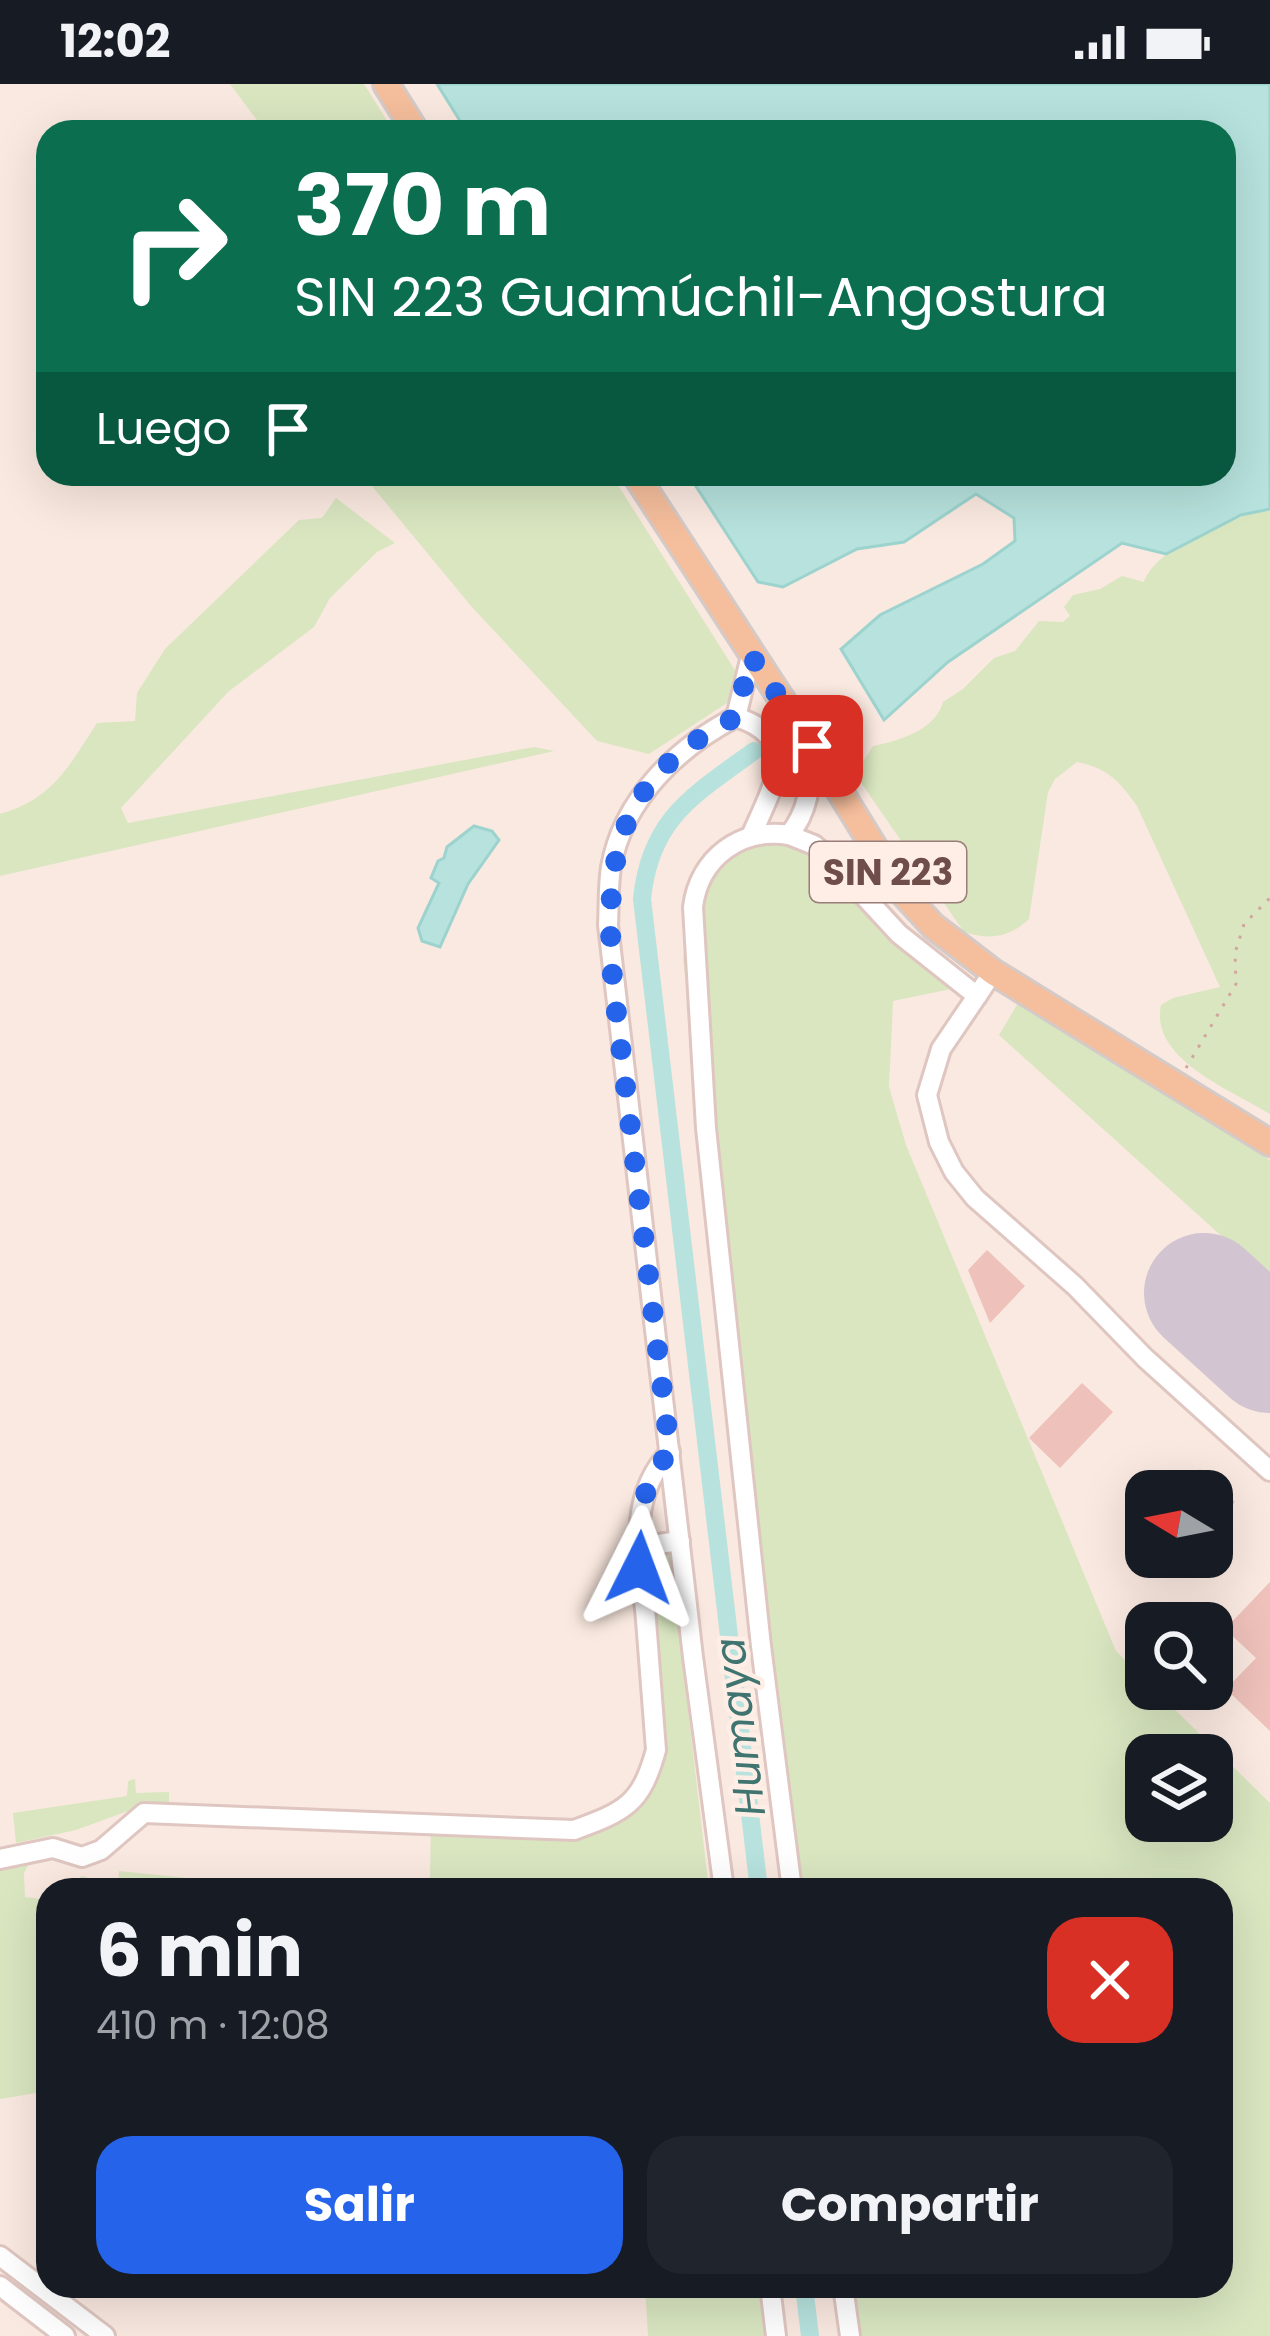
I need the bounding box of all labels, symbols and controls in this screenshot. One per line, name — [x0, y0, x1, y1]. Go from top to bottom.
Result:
text: 12:02 — [60, 10, 170, 73]
text: 370 m — [294, 147, 551, 264]
icon: right — [96, 168, 252, 324]
text: SIN 223 Guamúchil-Angostura — [294, 259, 1108, 335]
icon: arrive — [255, 396, 321, 462]
text: Luego — [96, 397, 231, 460]
pin — [761, 695, 863, 797]
icon: arrive — [779, 713, 845, 779]
road number: SIN 223 — [810, 842, 966, 902]
north arrow — [1125, 1470, 1233, 1578]
map controls — [1125, 1470, 1233, 1842]
position arrow — [576, 1505, 702, 1631]
button: search — [1125, 1602, 1233, 1710]
water label: Humaya — [700, 1634, 780, 1820]
button: layers — [1125, 1734, 1233, 1842]
text: 6 min — [96, 1900, 303, 2001]
button: close — [1047, 1917, 1173, 2043]
text: 410 m · 12:08 — [96, 1998, 330, 2053]
button: Salir — [96, 2136, 623, 2274]
button: Compartir — [647, 2136, 1173, 2274]

